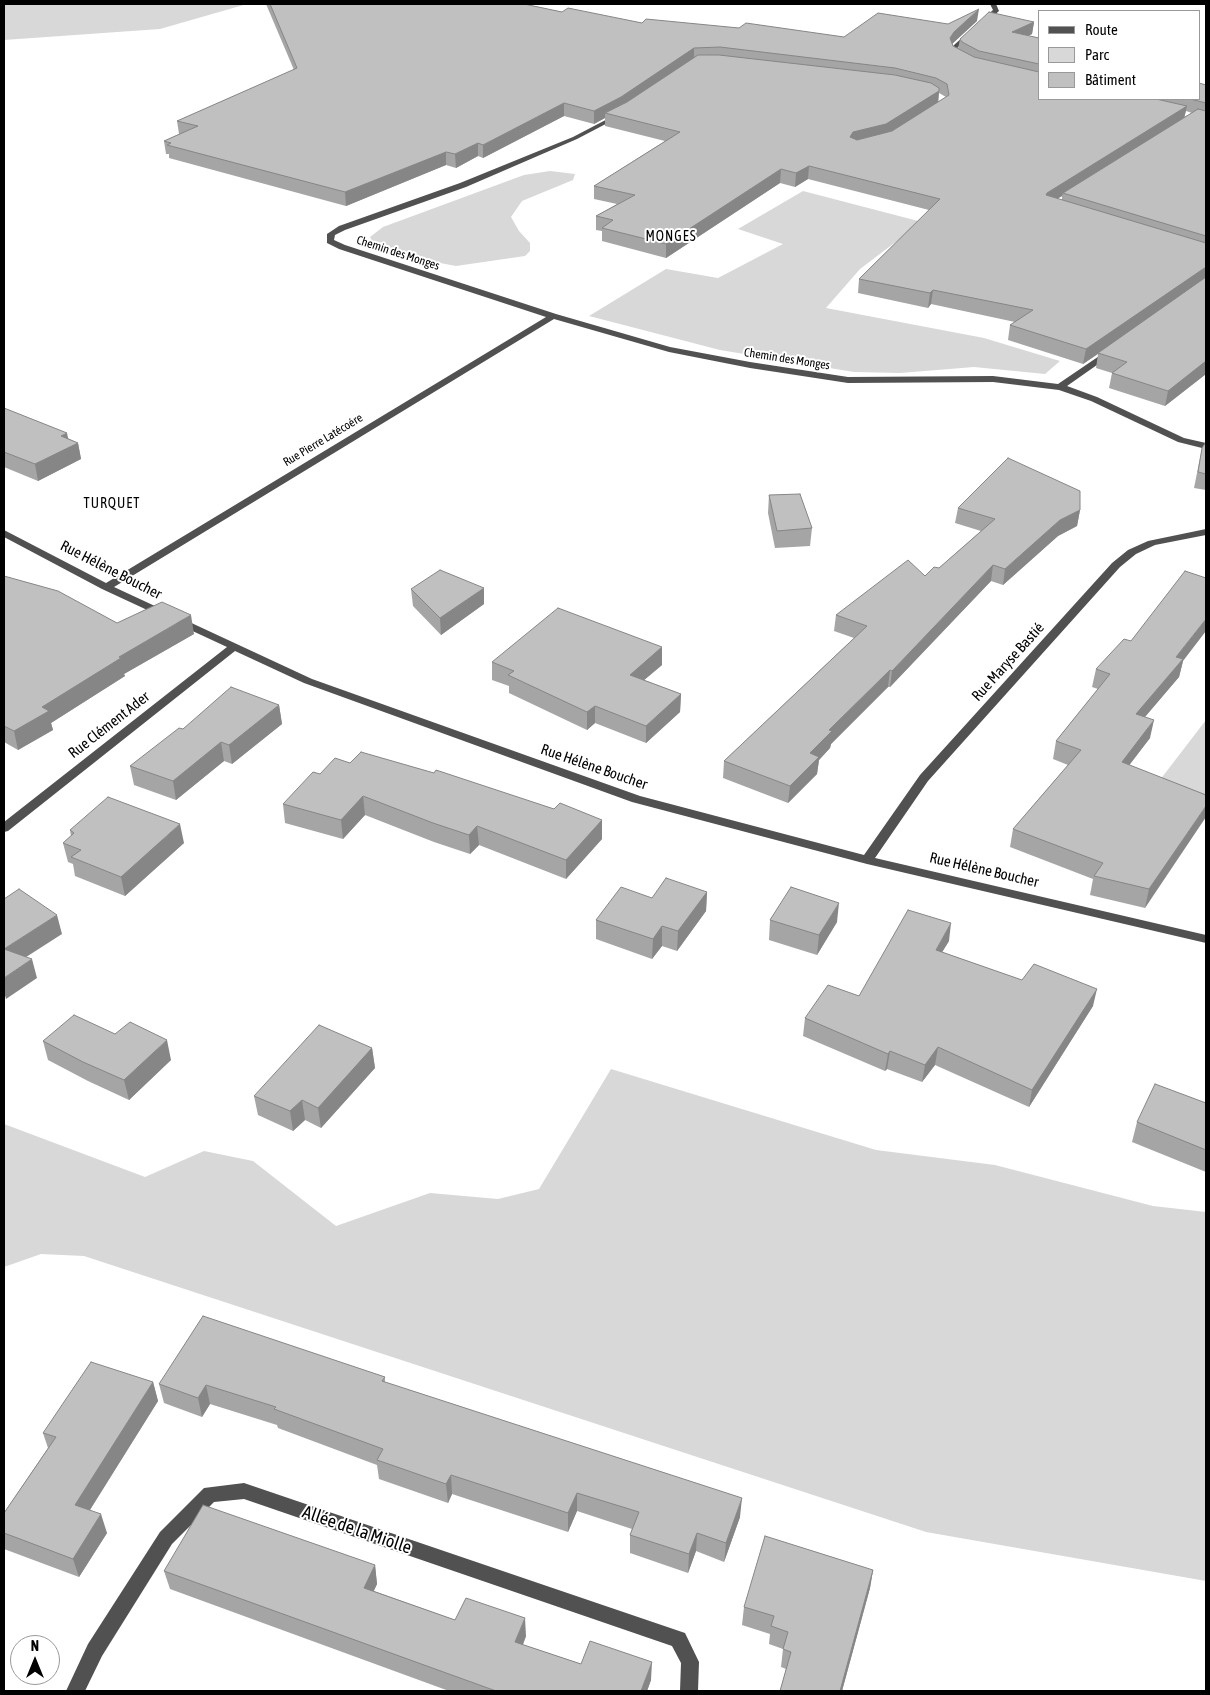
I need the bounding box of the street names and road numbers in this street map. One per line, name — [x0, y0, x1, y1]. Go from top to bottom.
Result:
street label: Chemin des Monges — [355, 233, 441, 273]
street label: Chemin des Monges — [743, 345, 831, 373]
street label: Rue Pierre Latécoére — [281, 411, 365, 469]
street label: Rue Hélène Boucher — [57, 537, 165, 603]
street label: Rue Maryse Bastié — [968, 619, 1048, 705]
street label: Rue Clément Ader — [65, 688, 153, 762]
street label: Rue Hélène Boucher — [538, 740, 650, 794]
street label: Rue Hélène Boucher — [928, 849, 1040, 891]
street label: Allée de la Miolle — [300, 1501, 414, 1559]

